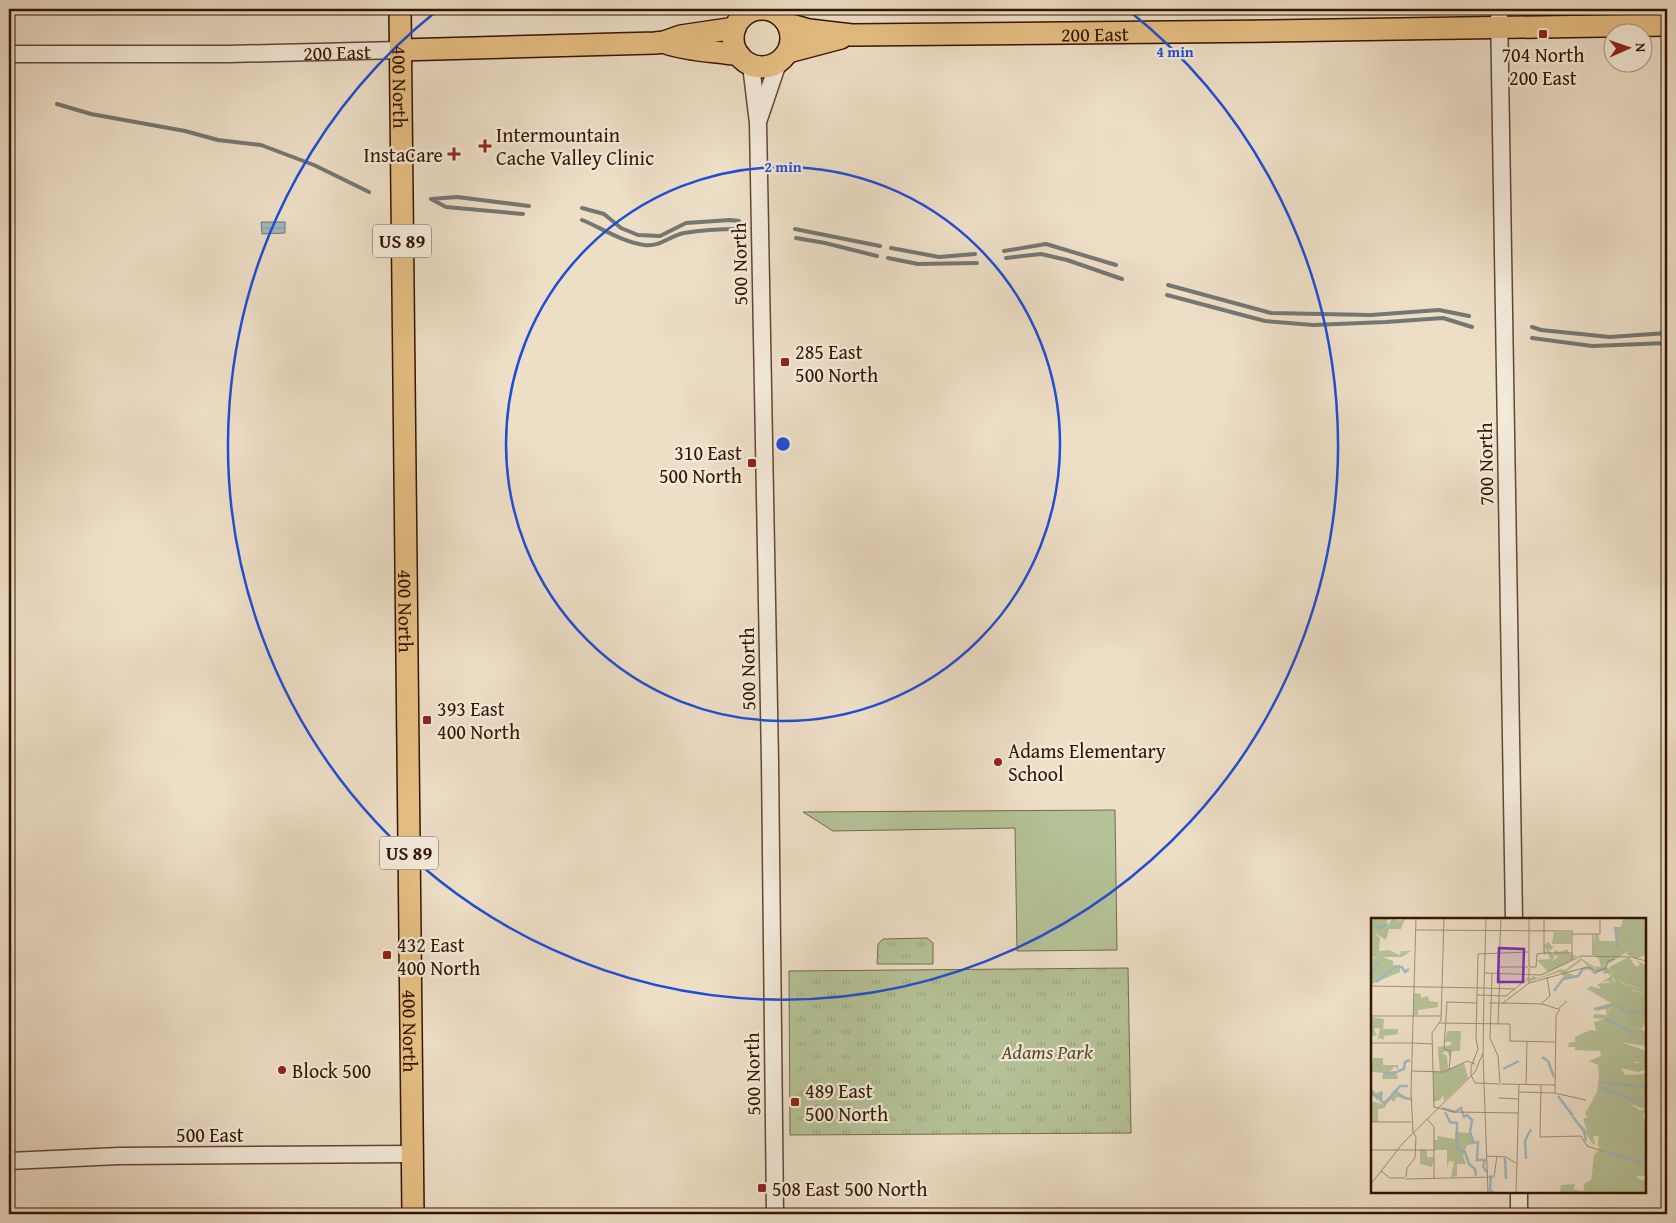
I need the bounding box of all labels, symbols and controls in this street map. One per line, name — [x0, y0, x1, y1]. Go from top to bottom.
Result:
street label: 200 East — [1061, 18, 1129, 48]
north arrow — [1604, 22, 1654, 72]
marker: 704 North 200 East — [1537, 28, 1549, 40]
street label: 200 East — [303, 36, 371, 67]
place label: 704 North 200 East — [1501, 40, 1585, 92]
text: 4 min — [1156, 41, 1194, 62]
text: N — [1631, 43, 1651, 53]
street label: 400 North — [386, 45, 416, 129]
place label: Intermountain Cache Valley Clinic — [496, 120, 654, 172]
marker: Intermountain Cache Valley Clinic — [478, 139, 492, 153]
place label: InstaCare — [364, 140, 443, 169]
marker: InstaCare — [447, 147, 461, 161]
text: 2 min — [764, 156, 802, 177]
street label: 500 North — [724, 222, 754, 306]
road number: US 89 — [373, 225, 431, 258]
place label: 285 East 500 North — [795, 337, 878, 389]
marker: 285 East 500 North — [779, 356, 791, 368]
street label: 700 North — [1470, 422, 1500, 506]
centre of rings — [774, 435, 792, 453]
place label: 310 East 500 North — [659, 438, 742, 490]
marker: 310 East 500 North — [746, 457, 758, 469]
street label: 400 North — [392, 569, 421, 653]
street label: 500 North — [732, 627, 762, 711]
place label: 393 East 400 North — [437, 694, 520, 746]
marker: 393 East 400 North — [421, 714, 433, 726]
place label: Adams Elementary School — [1008, 736, 1166, 788]
marker: Adams Elementary School — [992, 756, 1004, 768]
road number: US 89 — [380, 836, 438, 870]
inset map — [1371, 918, 1646, 1193]
place label: 432 East 400 North — [397, 930, 480, 982]
marker: 432 East 400 North — [381, 949, 393, 961]
street label: 400 North — [396, 989, 426, 1073]
street label: 500 North — [737, 1032, 767, 1116]
park label: Adams Park — [1000, 1037, 1094, 1066]
place label: Block 500 — [292, 1056, 371, 1085]
marker: Block 500 — [276, 1064, 288, 1076]
place label: 489 East 500 North — [805, 1076, 888, 1128]
marker: 489 East 500 North — [789, 1096, 801, 1108]
street label: 500 East — [176, 1120, 244, 1149]
place label: 508 East 500 North — [772, 1174, 927, 1203]
marker: 508 East 500 North — [756, 1182, 768, 1194]

